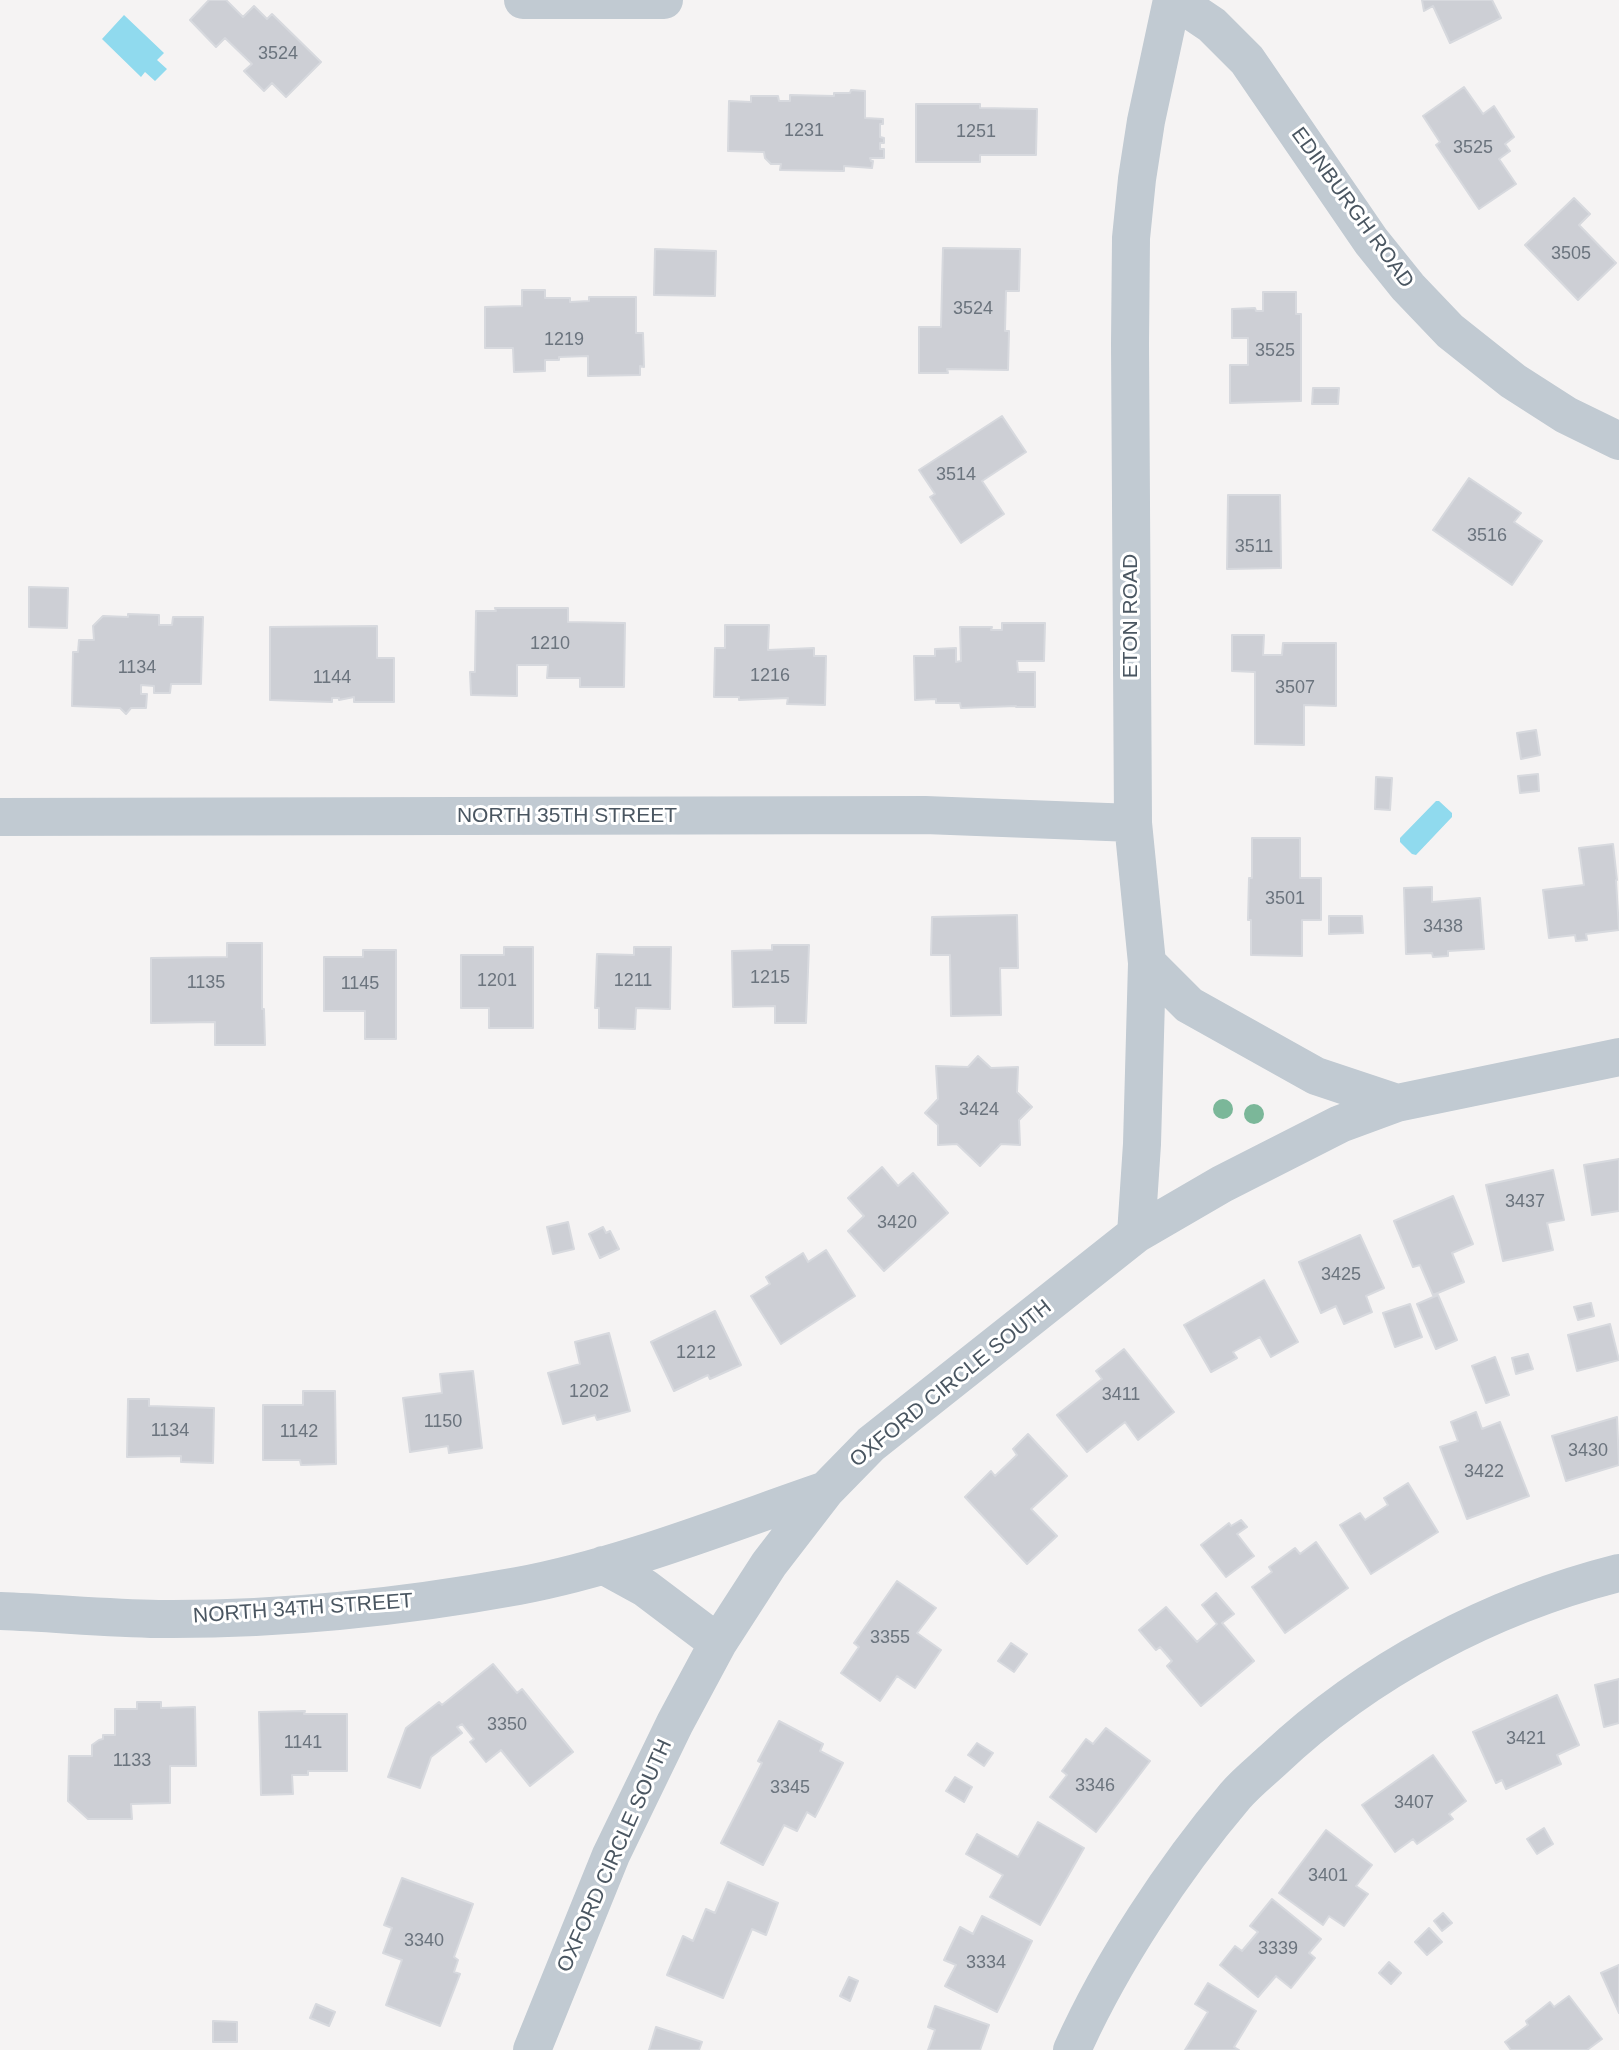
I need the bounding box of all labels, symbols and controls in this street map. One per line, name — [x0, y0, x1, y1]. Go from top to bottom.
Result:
house number: 3524 — [258, 43, 298, 65]
house number: 1231 — [784, 120, 824, 142]
house number: 1251 — [956, 121, 996, 143]
street label: EDINBURGH ROAD — [1285, 123, 1419, 293]
house number: 3525 — [1453, 137, 1493, 159]
house number: 3505 — [1551, 243, 1591, 265]
house number: 3524 — [953, 298, 993, 320]
house number: 1219 — [544, 329, 584, 351]
house number: 3525 — [1255, 340, 1295, 362]
house number: 3514 — [936, 464, 976, 486]
house number: 3516 — [1467, 525, 1507, 547]
house number: 3511 — [1235, 536, 1273, 558]
street label: ETON ROAD — [1118, 554, 1144, 678]
house number: 1210 — [530, 633, 570, 655]
house number: 1134 — [118, 657, 156, 679]
house number: 1216 — [750, 665, 790, 687]
house number: 1144 — [313, 667, 351, 689]
house number: 3507 — [1275, 677, 1315, 699]
street label: NORTH 35TH STREET — [457, 803, 677, 829]
house number: 3501 — [1265, 888, 1305, 910]
house number: 3438 — [1423, 916, 1463, 938]
house number: 1215 — [750, 967, 790, 989]
house number: 1201 — [477, 970, 517, 992]
house number: 1211 — [614, 970, 652, 992]
house number: 1135 — [187, 972, 225, 994]
house number: 1145 — [341, 973, 379, 995]
house number: 3424 — [959, 1099, 999, 1121]
house number: 3437 — [1505, 1191, 1545, 1213]
house number: 3420 — [877, 1212, 917, 1234]
house number: 3425 — [1321, 1264, 1361, 1286]
street label: OXFORD CIRCLE SOUTH — [845, 1295, 1057, 1473]
house number: 1212 — [676, 1342, 716, 1364]
house number: 1202 — [569, 1381, 609, 1403]
house number: 3411 — [1102, 1384, 1140, 1406]
house number: 1150 — [424, 1411, 462, 1433]
house number: 1134 — [151, 1420, 189, 1442]
house number: 1142 — [280, 1421, 318, 1443]
house number: 3430 — [1568, 1440, 1608, 1462]
house number: 3422 — [1464, 1461, 1504, 1483]
street label: NORTH 34TH STREET — [192, 1589, 414, 1629]
house number: 3355 — [870, 1627, 910, 1649]
house number: 3350 — [487, 1714, 527, 1736]
house number: 3421 — [1506, 1728, 1546, 1750]
house number: 1141 — [284, 1732, 322, 1754]
street label: OXFORD CIRCLE SOUTH — [552, 1736, 678, 1976]
house number: 1133 — [113, 1750, 151, 1772]
house number: 3346 — [1075, 1775, 1115, 1797]
house number: 3345 — [770, 1777, 810, 1799]
house number: 3407 — [1394, 1792, 1434, 1814]
house number: 3401 — [1308, 1865, 1348, 1887]
house number: 3340 — [404, 1930, 444, 1952]
house number: 3339 — [1258, 1938, 1298, 1960]
house number: 3334 — [966, 1952, 1006, 1974]

